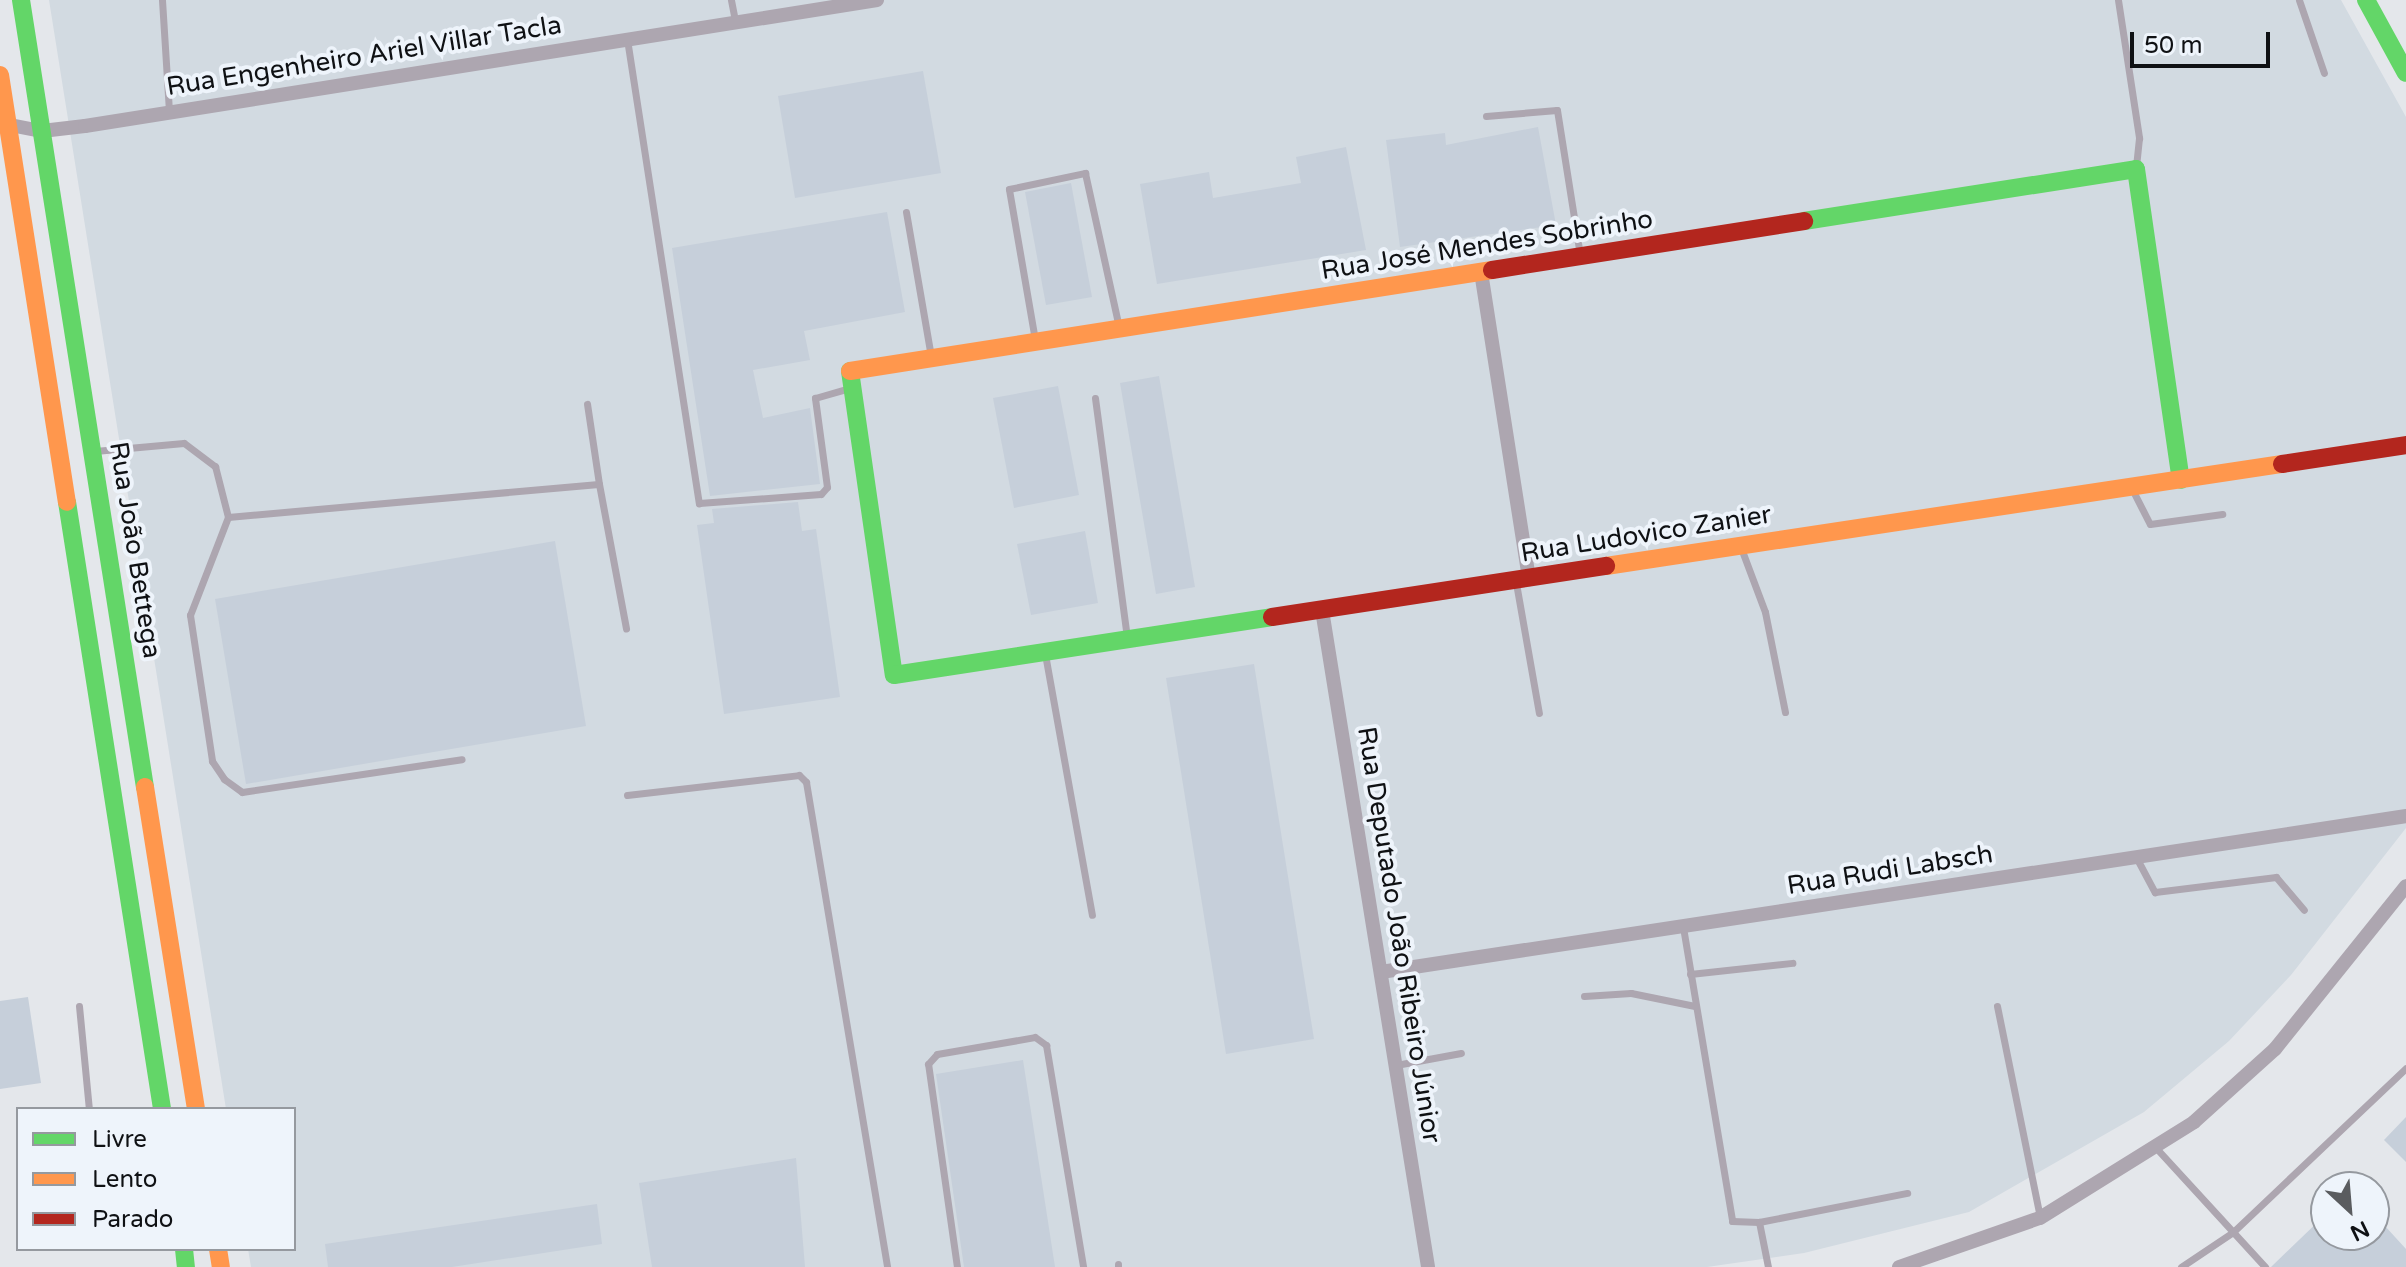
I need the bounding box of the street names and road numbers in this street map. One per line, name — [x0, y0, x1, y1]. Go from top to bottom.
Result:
street label: Rua Engenheiro Ariel Villar Tacla — [164, 9, 564, 103]
street label: Rua José Mendes Sobrinho — [1319, 203, 1655, 287]
street label: Rua João Bettega — [102, 439, 168, 661]
street label: Rua Ludovico Zanier — [1518, 499, 1774, 569]
street label: Rua Deputado João Ribeiro Júnior — [1351, 725, 1447, 1145]
street label: Rua Rudi Labsch — [1785, 838, 1995, 902]

